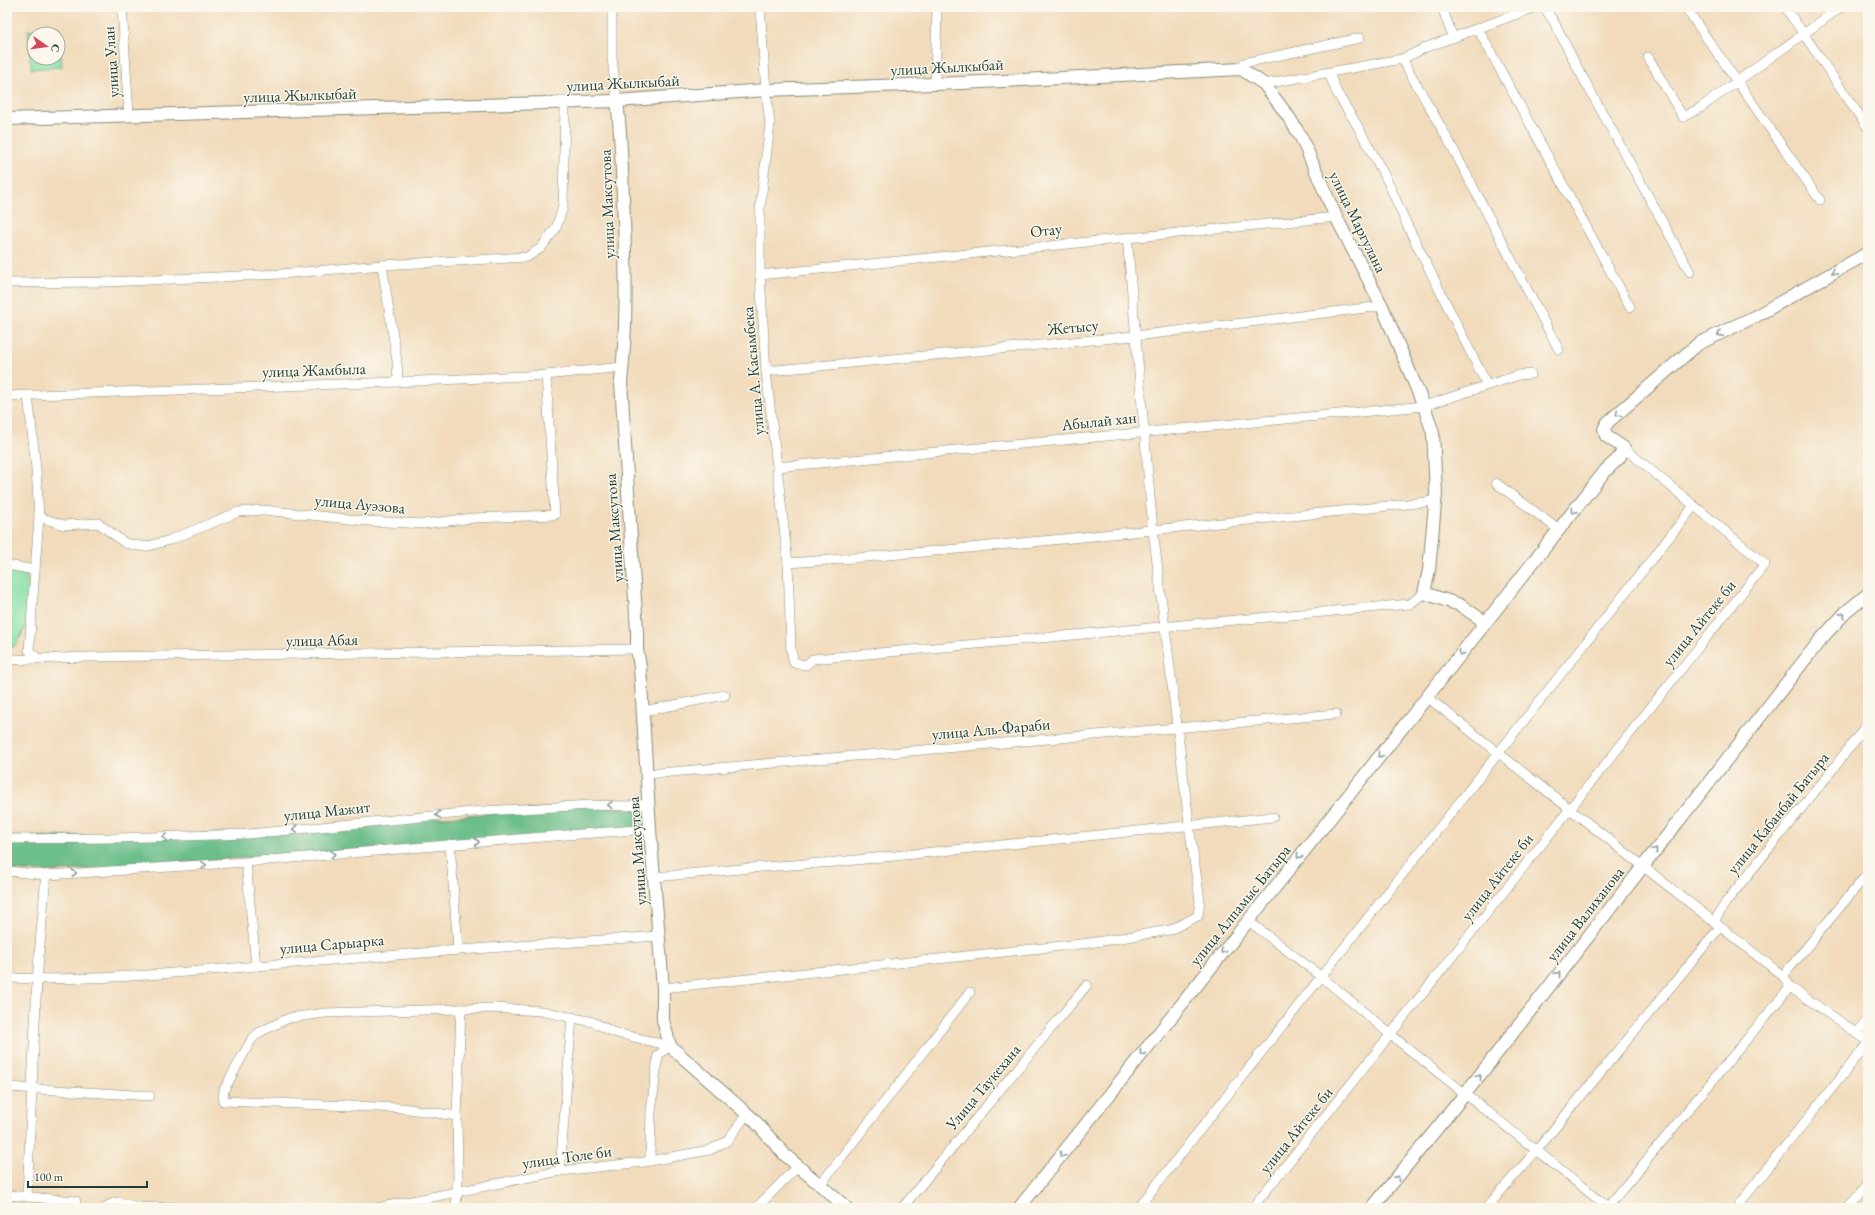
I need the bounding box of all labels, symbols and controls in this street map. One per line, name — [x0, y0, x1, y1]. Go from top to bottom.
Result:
north arrow — [26, 26, 66, 66]
street label: улица Улан — [98, 26, 124, 98]
text: С — [48, 43, 63, 54]
street label: улица Жылкыбай — [890, 54, 1005, 80]
street label: улица Жылкыбай — [566, 70, 681, 96]
street label: улица Жылкыбай — [243, 83, 358, 107]
street label: улица Максутова — [595, 148, 619, 259]
street label: улица Маргулана — [1324, 168, 1392, 277]
street label: Отау — [1029, 218, 1064, 242]
one-way arrow — [1831, 267, 1838, 275]
street label: улица А. Касымбека — [737, 305, 769, 436]
street label: Жетысу — [1046, 314, 1100, 340]
one-way arrow — [1716, 329, 1724, 337]
street label: улица Жамбыла — [262, 358, 367, 382]
street label: Абылай хан — [1060, 407, 1137, 435]
one-way arrow — [1616, 409, 1623, 416]
street label: улица Максутова — [600, 472, 628, 583]
street label: улица Ауэзова — [314, 490, 407, 518]
one-way arrow — [1572, 506, 1579, 513]
street label: улица Айтеке би — [1658, 575, 1741, 671]
one-way arrow — [1838, 612, 1846, 620]
street label: улица Абая — [286, 629, 358, 651]
one-way arrow — [1459, 649, 1466, 656]
street label: улица Аль-Фараби — [931, 713, 1052, 745]
street label: улица Кабанбай Батыра — [1722, 747, 1834, 878]
one-way arrow — [1378, 750, 1385, 757]
street label: улица Максутова — [623, 795, 651, 906]
street label: улица Мажит — [283, 796, 372, 826]
one-way arrow — [607, 801, 613, 810]
one-way arrow — [435, 810, 441, 819]
one-way arrow — [292, 825, 298, 834]
street label: улица Айтеке би — [1456, 828, 1538, 925]
one-way arrow — [162, 832, 168, 841]
one-way arrow — [474, 838, 480, 847]
street label: улица Алпамыс Батыра — [1185, 840, 1296, 970]
one-way arrow — [1651, 847, 1658, 854]
one-way arrow — [330, 850, 336, 859]
one-way arrow — [1297, 852, 1304, 859]
one-way arrow — [200, 860, 207, 869]
street label: улица Валиханова — [1541, 862, 1629, 966]
one-way arrow — [71, 869, 77, 878]
street label: улица Сарыарка — [279, 929, 386, 959]
one-way arrow — [1221, 947, 1228, 954]
one-way arrow — [1554, 972, 1561, 979]
street label: Улица Таукехана — [940, 1039, 1025, 1135]
one-way arrow — [1140, 1048, 1147, 1055]
one-way arrow — [1474, 1074, 1481, 1081]
street label: улица Айтеке би — [1255, 1082, 1338, 1178]
street label: улица Толе би — [521, 1140, 614, 1174]
one-way arrow — [1059, 1150, 1066, 1157]
scale bar — [28, 1163, 147, 1189]
text: 100 m — [34, 1169, 64, 1185]
one-way arrow — [1392, 1175, 1399, 1182]

